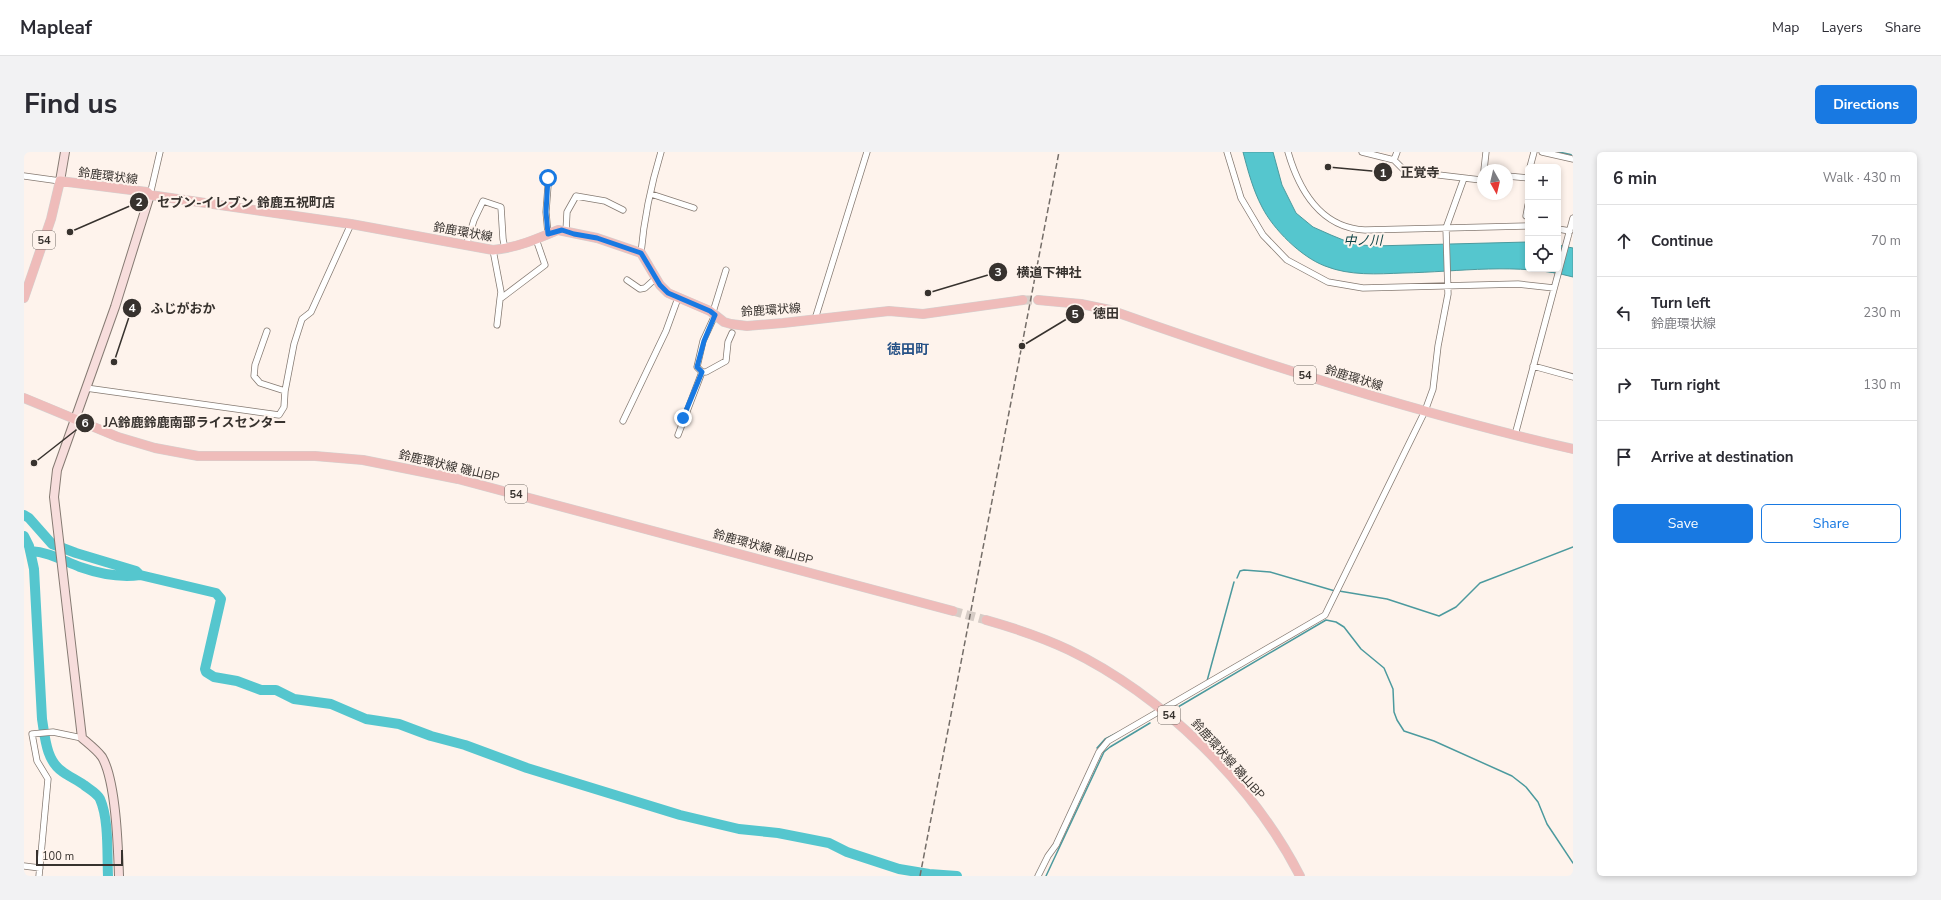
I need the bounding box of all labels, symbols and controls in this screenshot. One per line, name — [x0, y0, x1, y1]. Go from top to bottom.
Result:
text: Mapleaf — [20, 15, 92, 41]
text: Map — [1772, 18, 1799, 37]
text: Layers — [1821, 18, 1863, 37]
text: Share — [1885, 18, 1921, 37]
text: Find us — [24, 85, 118, 123]
button: Directions — [1815, 85, 1917, 124]
callout: 正覚寺 — [1373, 160, 1448, 185]
street label: 鈴鹿環状線 — [77, 164, 139, 188]
text: 正覚寺 — [1400, 164, 1440, 182]
north arrow — [1477, 164, 1513, 200]
map controls — [1525, 164, 1561, 272]
button: + — [1525, 164, 1561, 200]
text: 1 — [1379, 165, 1387, 181]
text: 6 min — [1613, 167, 1657, 190]
route start — [539, 169, 557, 187]
text: Walk · 430 m — [1823, 169, 1901, 187]
callout: セブン-イレブン 鈴鹿五祝町店 — [129, 190, 343, 215]
text: 2 — [135, 194, 143, 210]
text: セブン-イレブン 鈴鹿五祝町店 — [157, 194, 335, 212]
button: − — [1525, 200, 1561, 236]
street label: 鈴鹿環状線 — [432, 219, 494, 245]
icon: ahead — [1613, 230, 1635, 252]
road number: 54 — [33, 231, 55, 249]
text: Continue — [1651, 231, 1713, 251]
water label: 中ノ川 — [1343, 232, 1385, 250]
text: 70 m — [1871, 232, 1901, 250]
button: locate — [1525, 236, 1561, 272]
callout: 横道下神社 — [988, 260, 1089, 285]
text: 3 — [994, 264, 1002, 280]
text: 横道下神社 — [1016, 264, 1082, 282]
text: Turn left — [1651, 293, 1710, 313]
callout: ふじがおか — [122, 296, 223, 321]
text: 4 — [128, 300, 136, 316]
text: ふじがおか — [150, 300, 216, 318]
street label: 鈴鹿環状線 — [741, 300, 801, 320]
callout: 徳田 — [1065, 301, 1127, 326]
icon: left — [1613, 302, 1635, 324]
text: 230 m — [1863, 304, 1901, 322]
text: 徳田 — [1093, 305, 1119, 323]
text: 5 — [1071, 306, 1079, 322]
text: 鈴鹿環状線 — [1651, 315, 1716, 333]
district label: 徳田町 — [887, 340, 929, 359]
street label: 鈴鹿環状線 — [1323, 362, 1385, 394]
road number: 54 — [1294, 366, 1316, 384]
icon: right — [1613, 374, 1635, 396]
text: Turn right — [1651, 375, 1720, 395]
text: 130 m — [1863, 376, 1901, 394]
route end — [674, 409, 692, 427]
callout: JA鈴鹿鈴鹿南部ライスセンター — [75, 410, 295, 435]
text: JA鈴鹿鈴鹿南部ライスセンター — [103, 414, 286, 432]
text: 6 — [81, 415, 89, 431]
icon: arrive — [1613, 446, 1635, 468]
street label: 鈴鹿環状線 磯山BP — [397, 447, 501, 485]
text: Arrive at destination — [1651, 447, 1794, 467]
road number: 54 — [505, 485, 527, 503]
button: Save — [1613, 504, 1753, 543]
button: Share — [1761, 504, 1901, 543]
street label: 鈴鹿環状線 磯山BP — [711, 526, 815, 568]
road number: 54 — [1158, 706, 1180, 724]
street label: 鈴鹿環状線 磯山BP — [1188, 715, 1269, 803]
scale bar — [36, 848, 123, 867]
text: 100 m — [42, 849, 74, 864]

